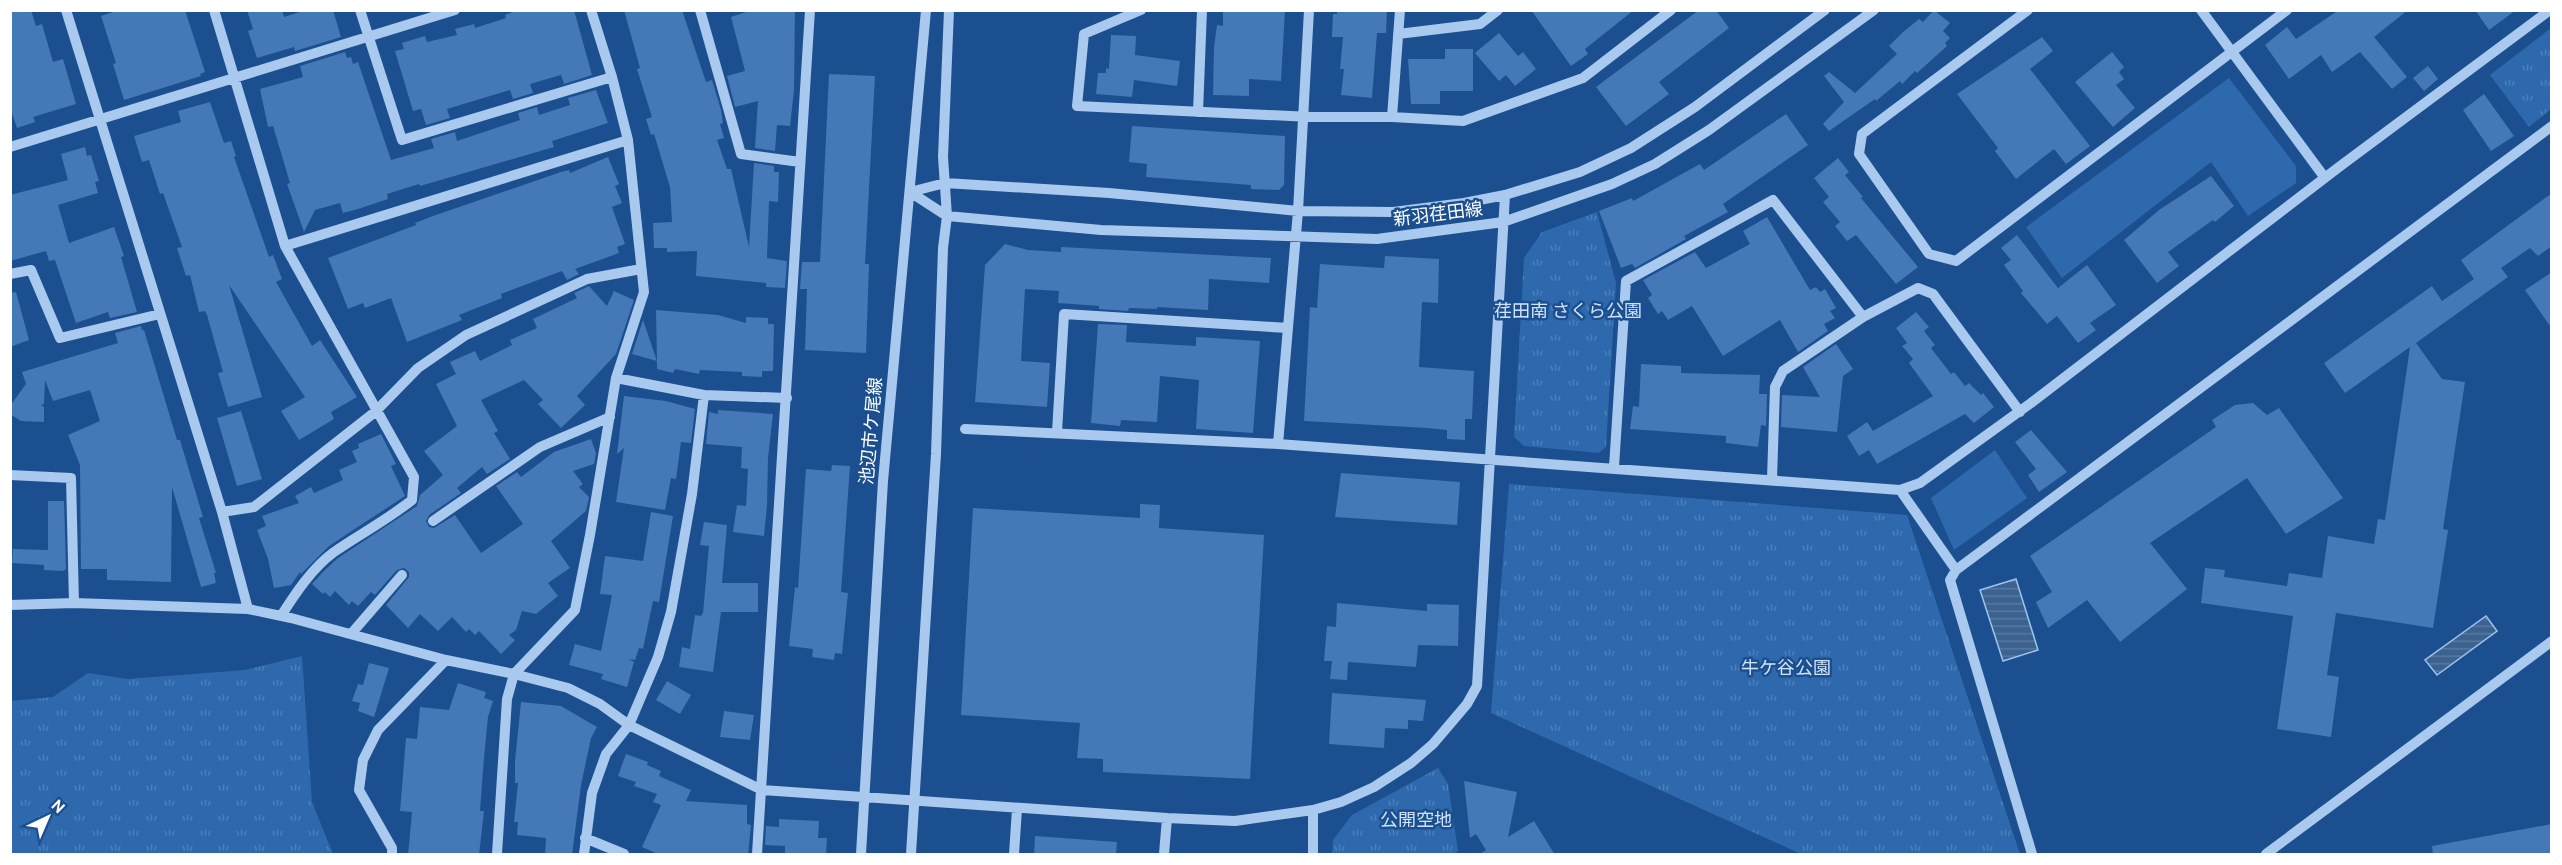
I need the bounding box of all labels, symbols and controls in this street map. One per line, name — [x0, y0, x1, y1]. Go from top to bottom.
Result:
street label: 新羽荏田線 — [1392, 198, 1484, 230]
park label: 荏田南 さくら公園 — [1494, 300, 1642, 322]
street label: 池辺市ケ尾線 — [855, 376, 887, 486]
park label: 牛ケ谷公園 — [1741, 657, 1831, 679]
north arrow — [18, 787, 78, 847]
text: N — [47, 796, 69, 817]
park label: 公開空地 — [1380, 809, 1452, 831]

